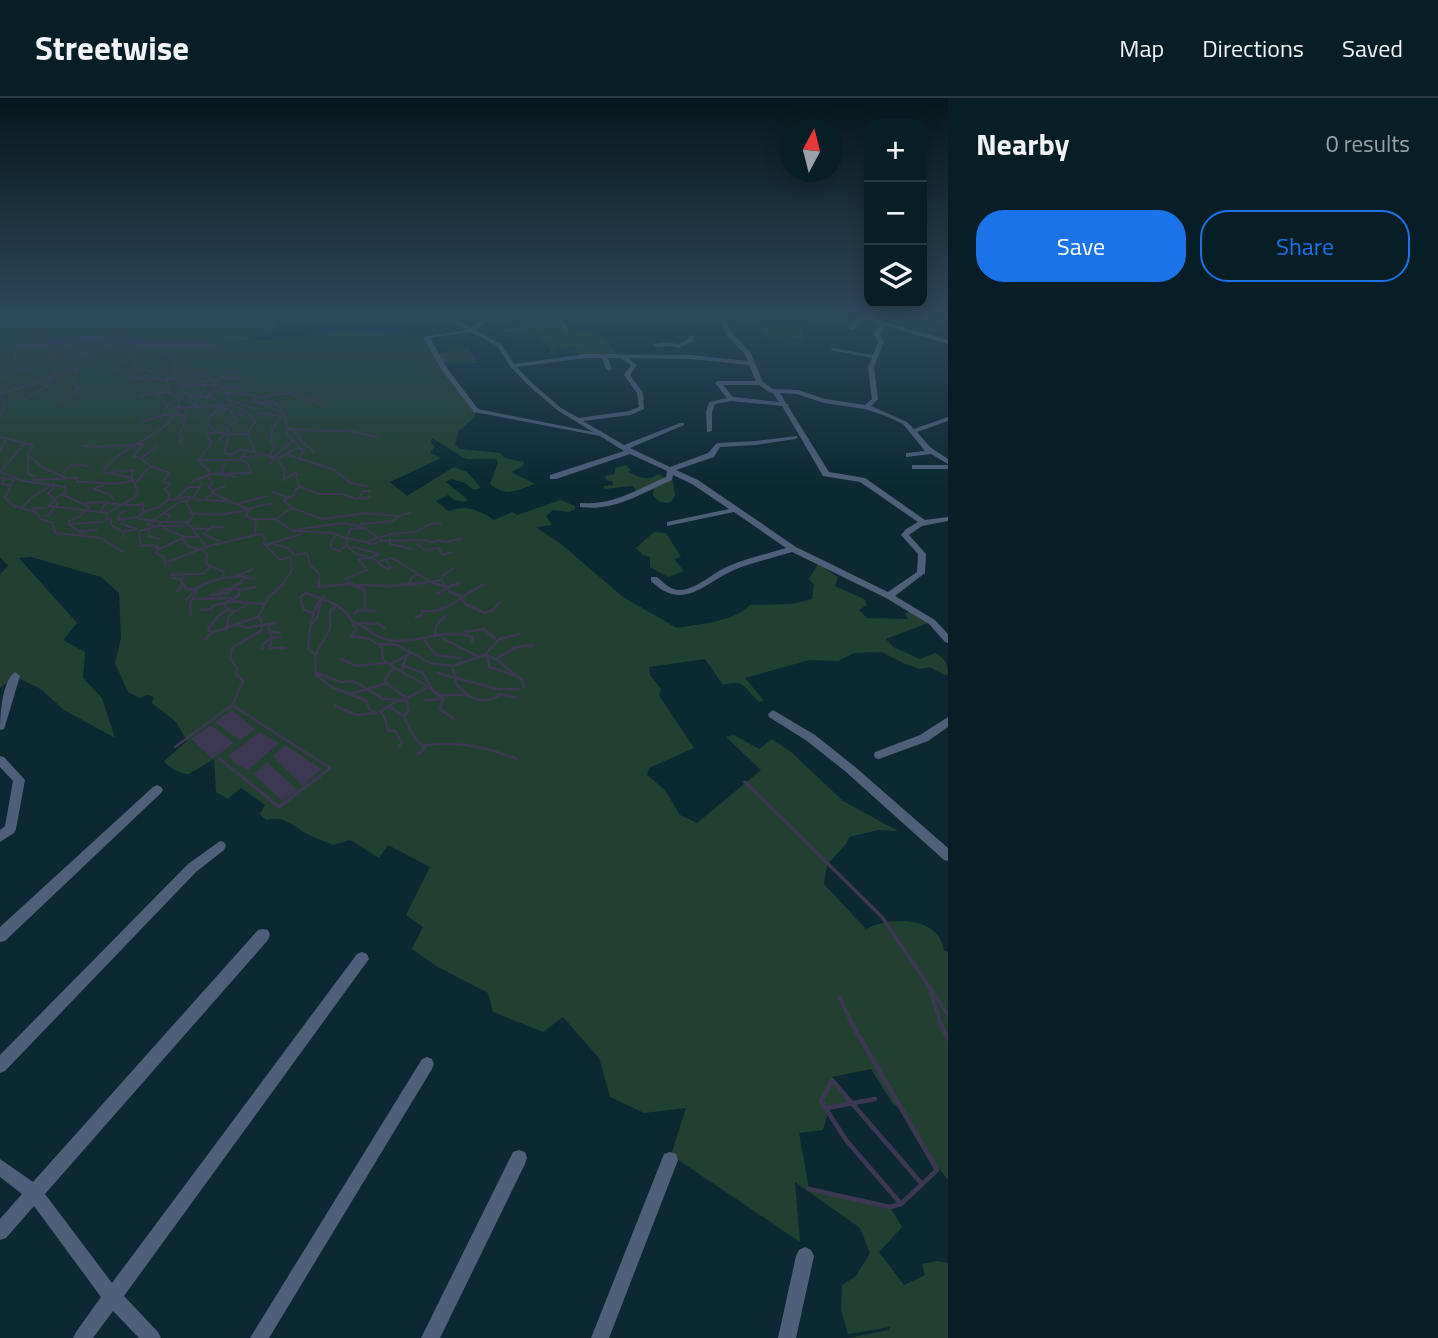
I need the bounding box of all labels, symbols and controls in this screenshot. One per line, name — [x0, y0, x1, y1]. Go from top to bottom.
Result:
text: Streetwise — [35, 23, 189, 73]
text: Map — [1119, 30, 1164, 66]
text: Directions — [1202, 30, 1304, 66]
text: Saved — [1342, 30, 1403, 66]
north arrow — [780, 119, 843, 182]
map controls — [864, 119, 927, 308]
button: + — [864, 119, 927, 182]
text: Nearby — [976, 121, 1069, 167]
text: 0 results — [1326, 126, 1410, 161]
button: − — [864, 182, 927, 245]
button: Save — [976, 210, 1186, 282]
button: Share — [1200, 210, 1410, 282]
button: layers — [864, 245, 927, 308]

